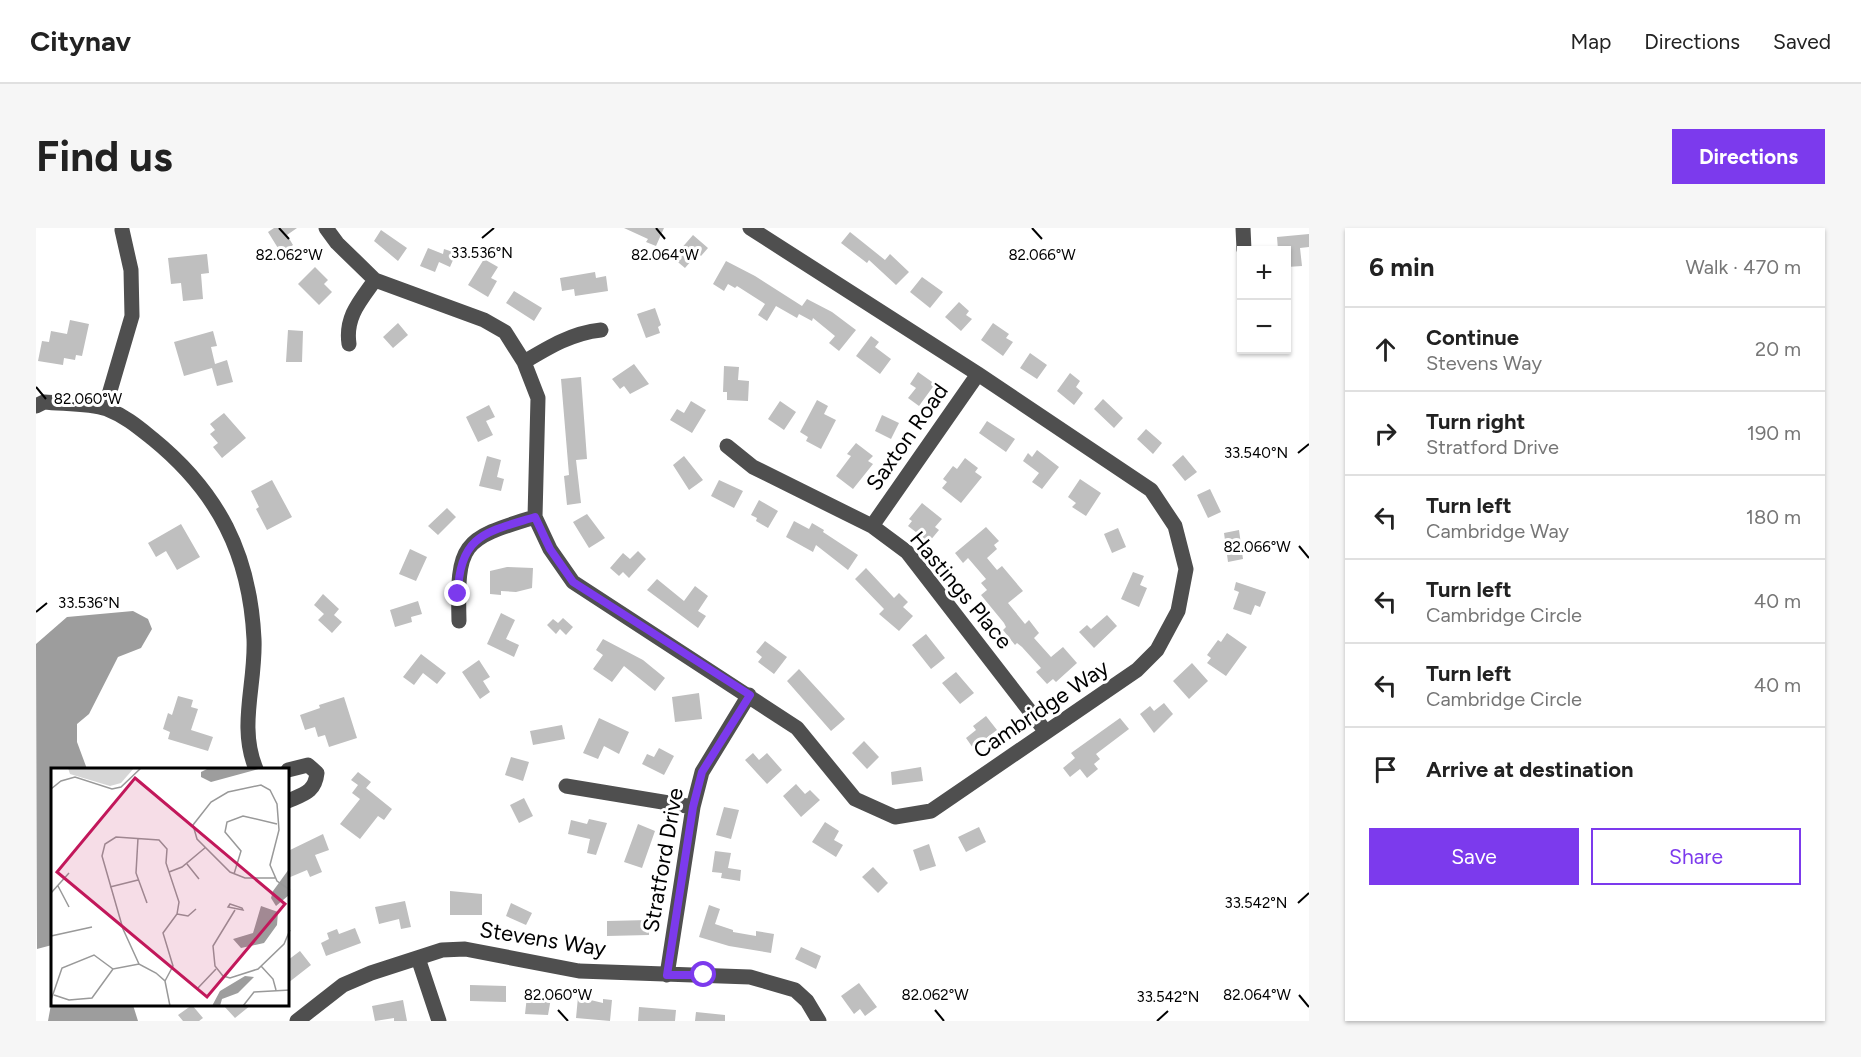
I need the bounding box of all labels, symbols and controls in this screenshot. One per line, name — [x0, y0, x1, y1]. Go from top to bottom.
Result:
text: Citynav — [30, 24, 131, 58]
text: Map — [1570, 29, 1611, 54]
text: Directions — [1644, 29, 1740, 54]
text: Saved — [1773, 29, 1831, 54]
button: Directions — [1672, 129, 1825, 184]
text: Find us — [36, 131, 173, 182]
text: 33.536°N — [451, 244, 513, 262]
text: 82.062°W — [255, 246, 323, 264]
text: 82.064°W — [631, 246, 700, 264]
text: 82.066°W — [1008, 246, 1076, 264]
map controls — [1237, 246, 1291, 354]
button: + — [1237, 246, 1291, 300]
text: 6 min — [1369, 251, 1435, 283]
text: Walk · 470 m — [1685, 255, 1801, 279]
button: − — [1237, 300, 1291, 354]
text: Continue — [1426, 324, 1519, 351]
icon: ahead — [1369, 333, 1402, 366]
text: 20 m — [1755, 337, 1801, 361]
text: Stevens Way — [1426, 351, 1542, 375]
street label: Saxton Road — [860, 378, 954, 496]
text: 82.060°W — [54, 390, 123, 408]
text: Turn right — [1426, 408, 1525, 435]
icon: right — [1369, 417, 1402, 450]
text: 190 m — [1747, 421, 1801, 445]
text: Stratford Drive — [1426, 435, 1559, 459]
text: 33.540°N — [1224, 444, 1288, 462]
text: Turn left — [1426, 492, 1512, 519]
icon: left — [1369, 501, 1402, 534]
text: 180 m — [1746, 505, 1801, 529]
text: Cambridge Way — [1426, 519, 1569, 543]
street label: Hastings Place — [904, 526, 1018, 654]
text: 82.066°W — [1223, 538, 1291, 556]
text: Turn left — [1426, 576, 1512, 603]
route end — [444, 580, 470, 606]
icon: left — [1369, 585, 1402, 618]
text: 40 m — [1754, 589, 1801, 613]
text: 33.536°N — [58, 594, 120, 612]
text: Cambridge Circle — [1426, 603, 1582, 627]
street label: Cambridge Way — [968, 654, 1114, 764]
text: Turn left — [1426, 660, 1512, 687]
icon: left — [1369, 669, 1402, 702]
text: 40 m — [1754, 673, 1801, 697]
text: Cambridge Circle — [1426, 687, 1582, 711]
icon: arrive — [1369, 753, 1402, 786]
text: Arrive at destination — [1426, 756, 1634, 783]
inset map — [51, 768, 290, 1006]
street label: Stratford Drive — [637, 786, 689, 934]
button: Save — [1369, 828, 1579, 885]
button: Share — [1591, 828, 1801, 885]
text: 33.542°N — [1225, 894, 1287, 912]
street label: Stevens Way — [478, 916, 608, 962]
route start — [690, 961, 716, 987]
text: 82.060°W — [524, 986, 593, 1004]
text: 82.062°W — [901, 986, 969, 1004]
text: 82.064°W — [1223, 986, 1292, 1004]
text: 33.542°N — [1137, 988, 1199, 1006]

